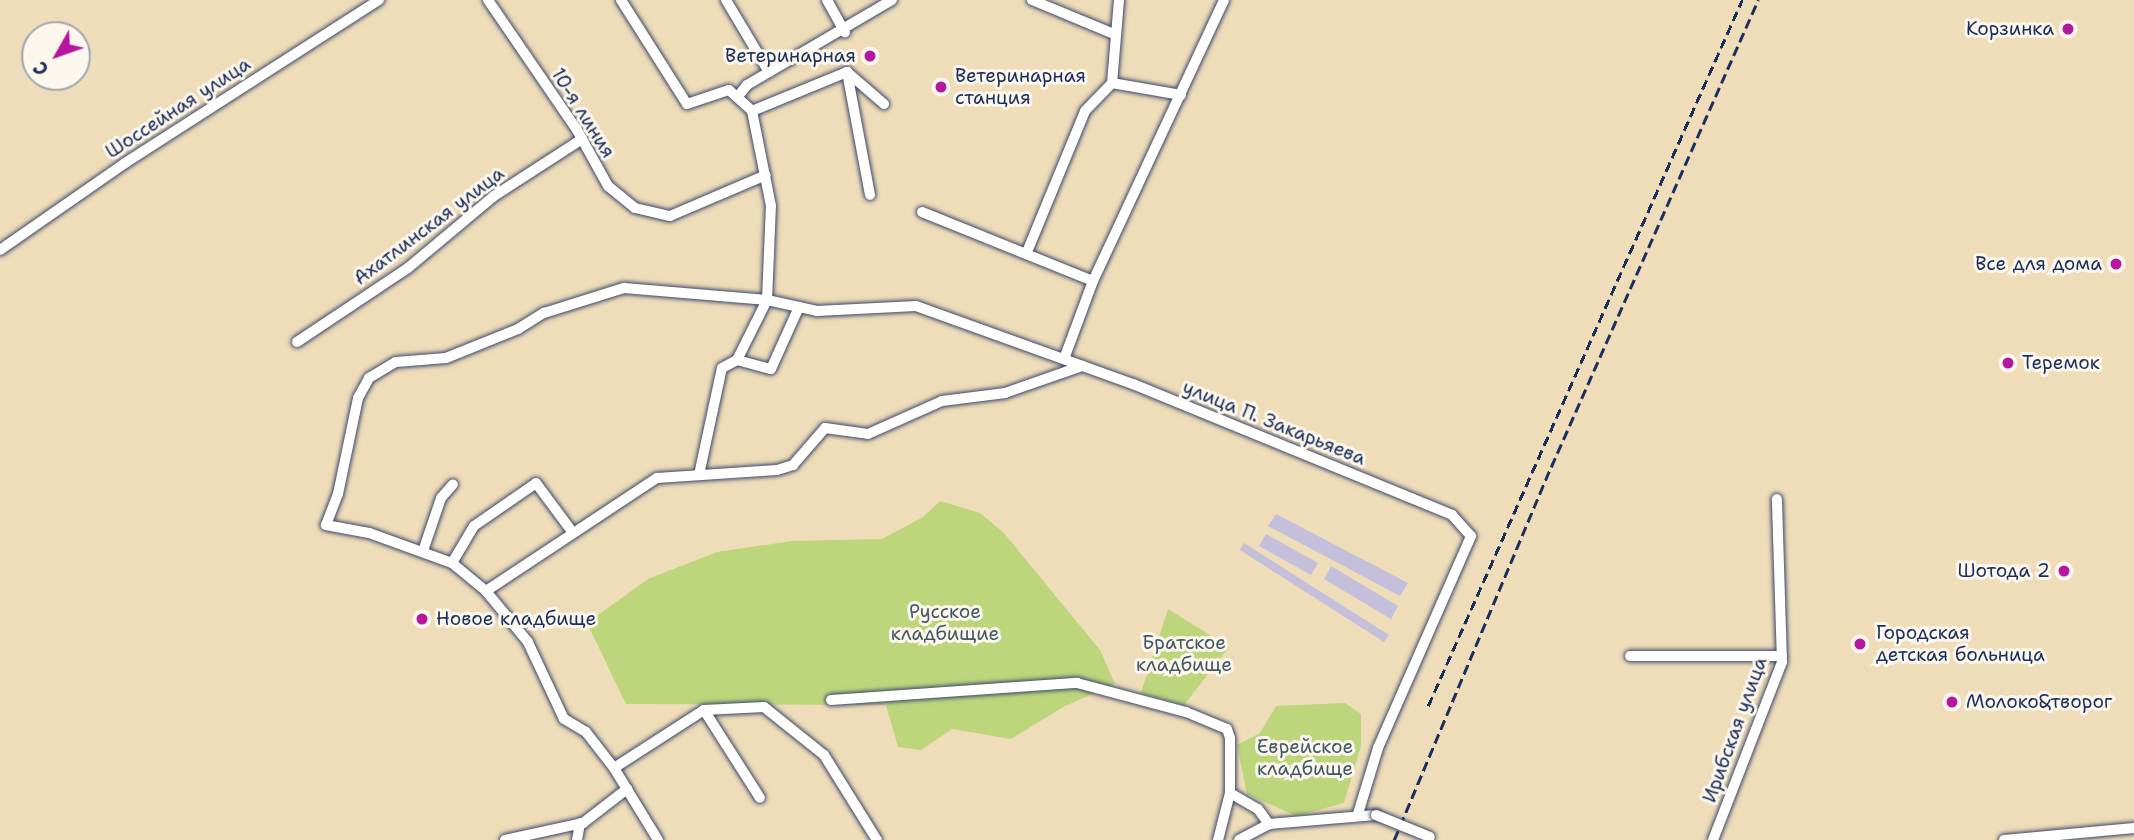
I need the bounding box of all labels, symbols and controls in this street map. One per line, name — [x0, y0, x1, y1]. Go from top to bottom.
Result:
place label: Корзинка — [1966, 18, 2054, 40]
north arrow — [21, 21, 91, 91]
marker: Корзинка — [2060, 21, 2076, 37]
place label: Ветеринарная — [725, 45, 856, 67]
marker: Ветеринарная — [862, 48, 878, 64]
street label: Шоссейная улица — [101, 53, 255, 163]
text: С — [28, 56, 54, 81]
street label: 10-я линия — [546, 64, 620, 162]
place label: Ветеринарная станция — [955, 65, 1086, 109]
marker: Ветеринарная станция — [933, 79, 949, 95]
street label: Ахатлинская улица — [349, 162, 509, 290]
place label: Все для дома — [1975, 253, 2102, 275]
marker: Все для дома — [2108, 256, 2124, 272]
place label: Теремок — [2022, 352, 2100, 374]
marker: Теремок — [2000, 355, 2016, 371]
street label: улица П. Закарьяева — [1179, 376, 1369, 470]
place label: Шотода 2 — [1958, 560, 2050, 582]
marker: Шотода 2 — [2056, 563, 2072, 579]
park label: Русское кладбищие — [891, 601, 999, 645]
place label: Новое кладбище — [436, 608, 596, 630]
marker: Новое кладбище — [414, 611, 430, 627]
place label: Городская детская больница — [1876, 622, 2045, 666]
park label: Братское кладбище — [1136, 632, 1232, 676]
marker: Городская детская больница — [1850, 634, 1870, 654]
street label: Ирибская улица — [1698, 654, 1772, 806]
place label: Молоко&творог — [1966, 691, 2112, 713]
marker: Молоко&творог — [1944, 694, 1960, 710]
park label: Еврейское кладбище — [1257, 736, 1353, 780]

